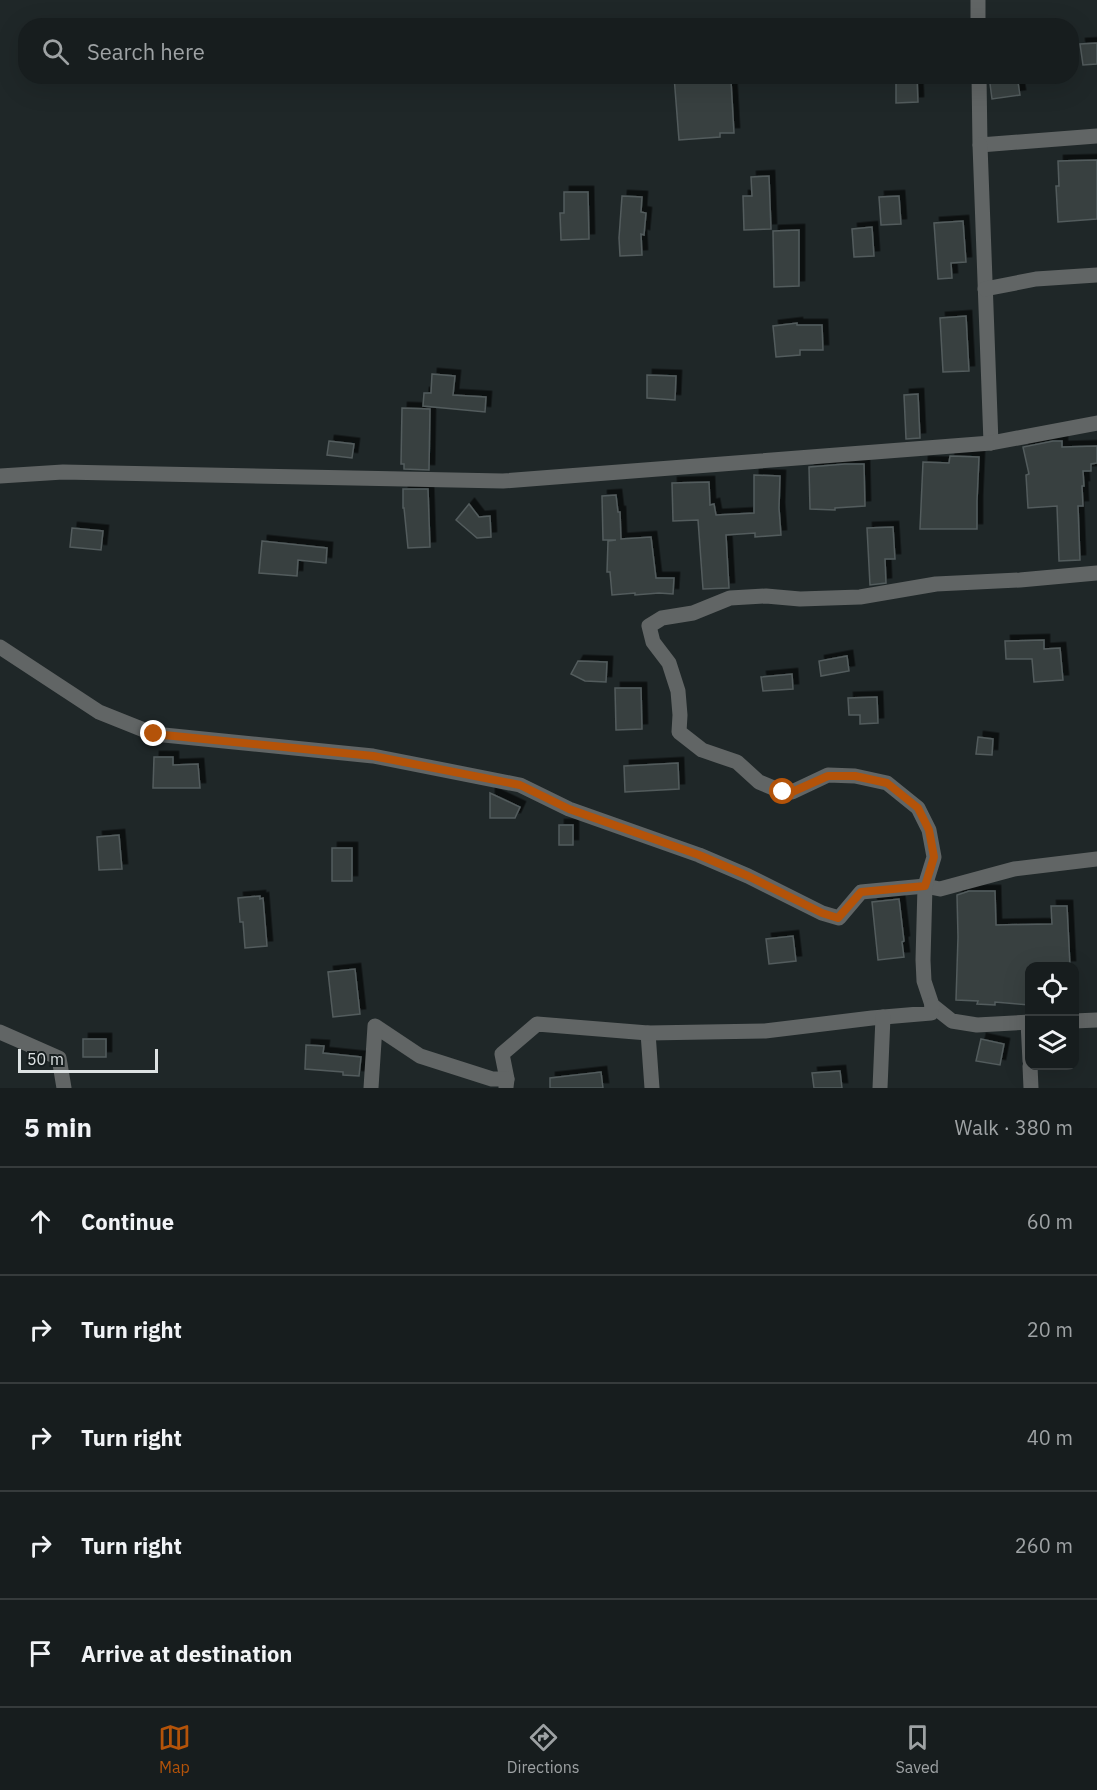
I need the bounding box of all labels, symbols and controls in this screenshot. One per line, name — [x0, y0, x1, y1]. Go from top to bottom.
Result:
search box — [18, 18, 1079, 84]
icon: search — [39, 35, 72, 68]
text: Search here — [87, 37, 205, 66]
route end — [140, 720, 166, 746]
route start — [769, 778, 795, 804]
map controls — [1025, 962, 1079, 1070]
button: locate — [1025, 962, 1079, 1016]
button: layers — [1025, 1016, 1079, 1070]
scale bar — [18, 1046, 158, 1074]
text: 50 m — [27, 1049, 64, 1069]
text: 5 min — [24, 1110, 92, 1144]
text: Walk · 380 m — [955, 1114, 1073, 1141]
icon: ahead — [24, 1205, 57, 1238]
text: Continue — [81, 1207, 174, 1236]
text: 60 m — [1027, 1208, 1073, 1235]
icon: right — [24, 1313, 57, 1346]
text: Turn right — [81, 1315, 182, 1344]
text: 20 m — [1027, 1316, 1073, 1343]
icon: right — [24, 1421, 57, 1454]
text: Turn right — [81, 1423, 182, 1452]
text: 40 m — [1027, 1424, 1073, 1451]
icon: right — [24, 1529, 57, 1562]
text: Turn right — [81, 1531, 182, 1560]
text: 260 m — [1015, 1532, 1073, 1559]
icon: arrive — [24, 1637, 57, 1670]
text: Arrive at destination — [81, 1639, 292, 1668]
tab: Map — [158, 1721, 191, 1777]
tab: Directions — [507, 1721, 580, 1777]
tab: Saved — [896, 1721, 939, 1777]

